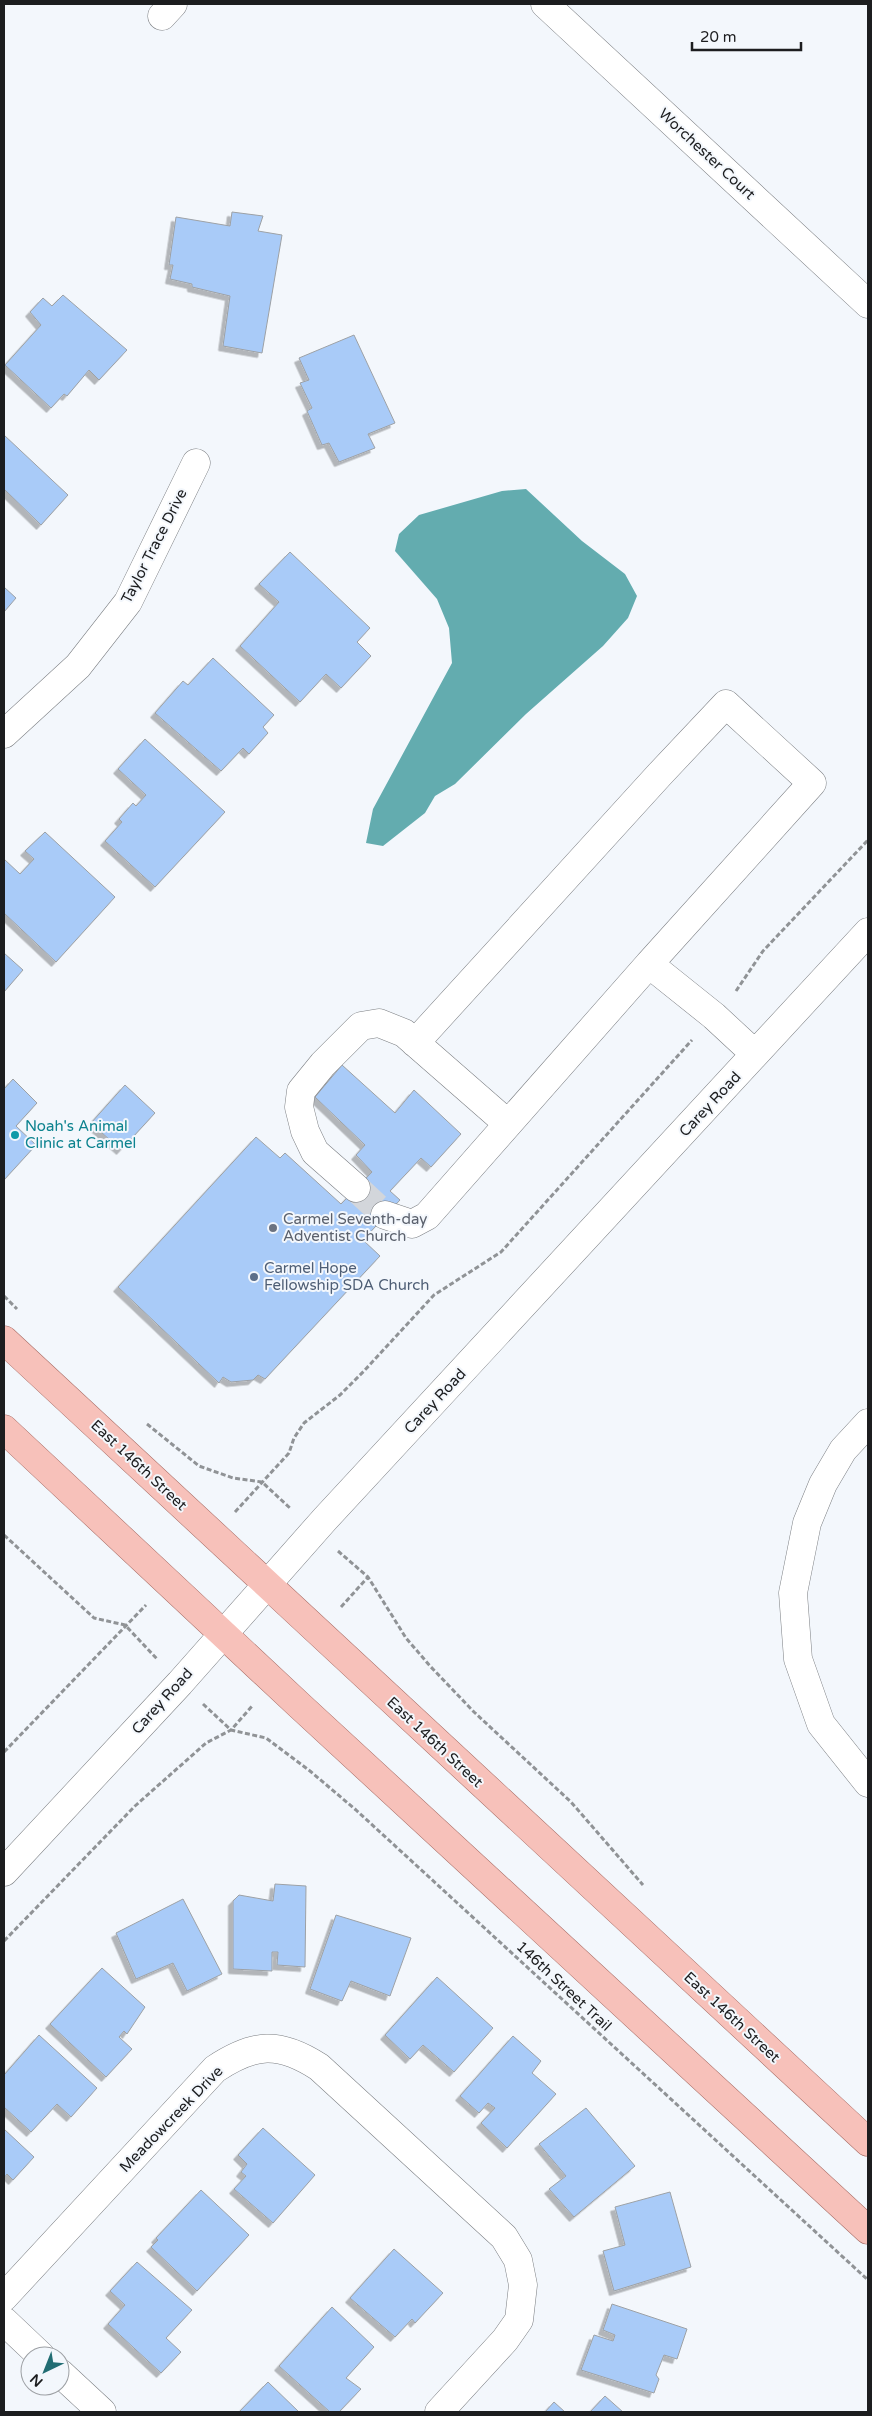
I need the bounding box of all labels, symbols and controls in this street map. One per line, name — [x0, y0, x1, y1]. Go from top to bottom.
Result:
scale bar — [692, 20, 801, 52]
text: 20 m — [700, 28, 737, 46]
street label: Worchester Court — [655, 105, 759, 204]
street label: Taylor Trace Drive — [117, 486, 191, 606]
street label: Carey Road — [675, 1068, 745, 1140]
place label: Noah's Animal Clinic at Carmel — [25, 1117, 136, 1152]
marker: Noah's Animal Clinic at Carmel — [9, 1129, 21, 1141]
place label: Carmel Seventh-day Adventist Church — [283, 1210, 427, 1245]
marker: Carmel Seventh-day Adventist Church — [267, 1222, 279, 1234]
place label: Carmel Hope Fellowship SDA Church — [264, 1259, 429, 1294]
marker: Carmel Hope Fellowship SDA Church — [248, 1271, 260, 1283]
street label: Carey Road — [400, 1365, 470, 1437]
street label: East 146th Street — [87, 1416, 191, 1514]
street label: Carey Road — [128, 1664, 196, 1738]
street label: East 146th Street — [383, 1693, 487, 1791]
street label: 146th Street Trail — [513, 1937, 615, 2035]
street label: East 146th Street — [680, 1968, 784, 2066]
street label: Meadowcreek Drive — [116, 2062, 226, 2176]
north arrow — [20, 2346, 70, 2396]
text: N — [27, 2370, 46, 2390]

